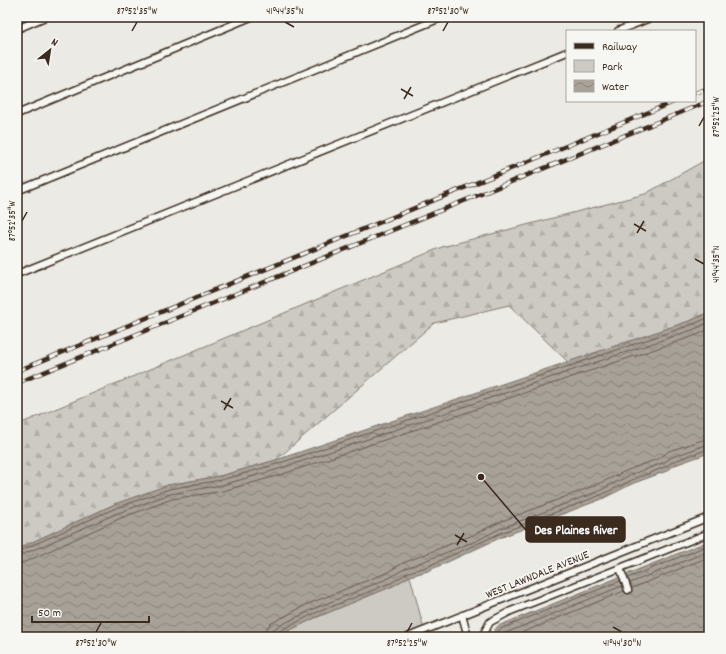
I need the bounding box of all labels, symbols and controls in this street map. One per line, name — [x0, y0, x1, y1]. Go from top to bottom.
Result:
text: 87°52'35"W — [117, 5, 157, 19]
text: 41°44'35"N — [266, 5, 304, 19]
text: 87°52'30"W — [427, 5, 469, 19]
north arrow — [30, 30, 70, 70]
legend — [566, 30, 696, 102]
text: N — [48, 35, 61, 52]
text: Railway — [602, 39, 638, 56]
text: Park — [602, 59, 623, 76]
text: Water — [602, 79, 629, 96]
text: 87°52'25"W — [710, 97, 724, 137]
text: 87°52'35"W — [6, 201, 20, 241]
text: 41°44'35"N — [710, 245, 724, 283]
callout: Des Plaines River — [526, 517, 625, 542]
text: Des Plaines River — [534, 522, 619, 541]
street label: WEST LAWNDALE AVENUE — [483, 547, 592, 604]
scale bar — [32, 598, 149, 624]
text: 50 m — [38, 605, 61, 622]
text: 87°52'30"W — [75, 637, 117, 651]
text: 87°52'25"W — [387, 637, 427, 651]
text: 41°44'30"N — [603, 637, 641, 651]

